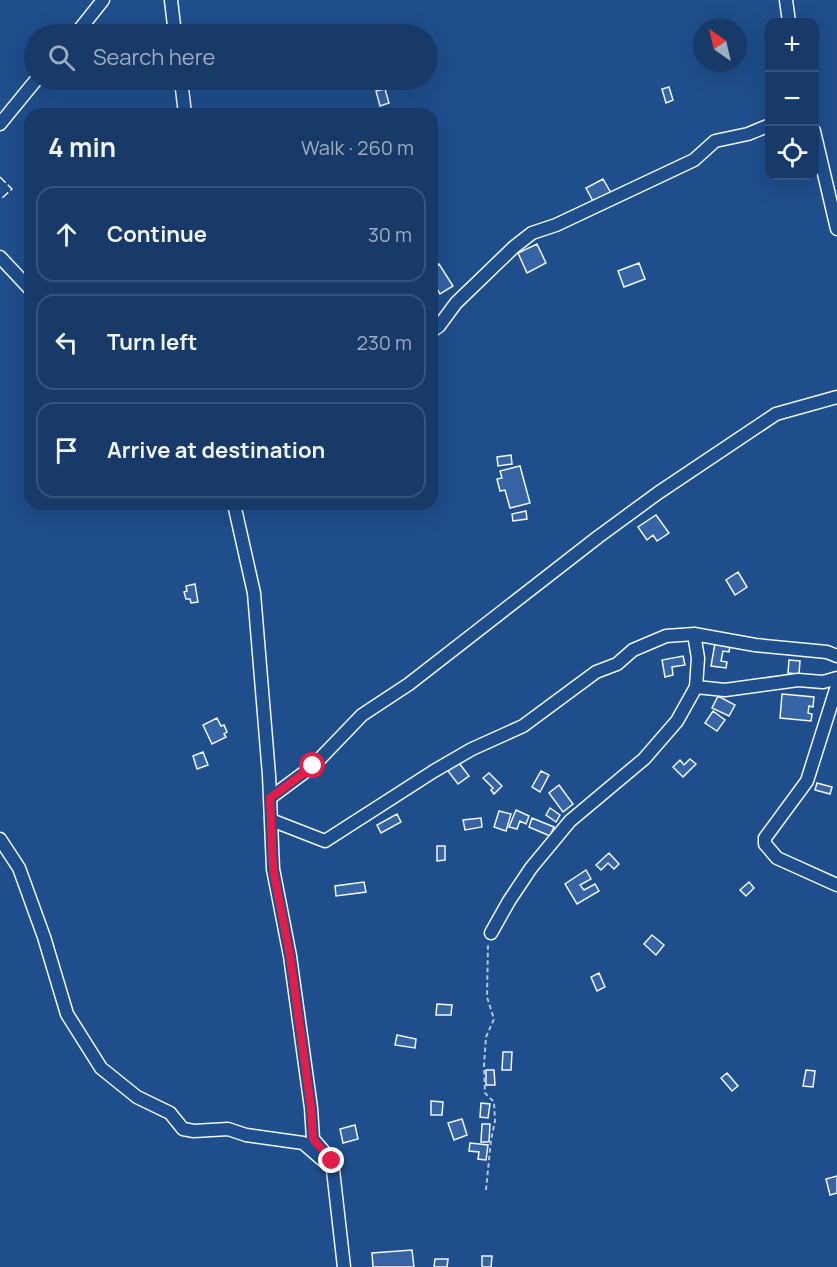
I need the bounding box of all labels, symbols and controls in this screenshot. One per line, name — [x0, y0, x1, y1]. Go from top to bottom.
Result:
north arrow — [693, 18, 747, 72]
map controls — [765, 18, 819, 180]
button: + — [765, 18, 819, 72]
search box — [24, 24, 438, 90]
icon: search — [45, 41, 78, 74]
text: Search here — [93, 42, 215, 72]
button: − — [765, 72, 819, 126]
button: locate — [765, 126, 819, 180]
text: 4 min — [48, 129, 116, 165]
text: Walk · 260 m — [301, 134, 414, 161]
icon: ahead — [50, 218, 83, 251]
text: Continue — [107, 219, 207, 249]
text: 30 m — [368, 221, 412, 248]
icon: left — [50, 326, 83, 359]
text: Turn left — [107, 327, 197, 357]
text: 230 m — [356, 329, 412, 356]
icon: arrive — [50, 434, 83, 467]
text: Arrive at destination — [107, 435, 325, 465]
route start — [299, 752, 325, 778]
route end — [318, 1147, 344, 1173]

